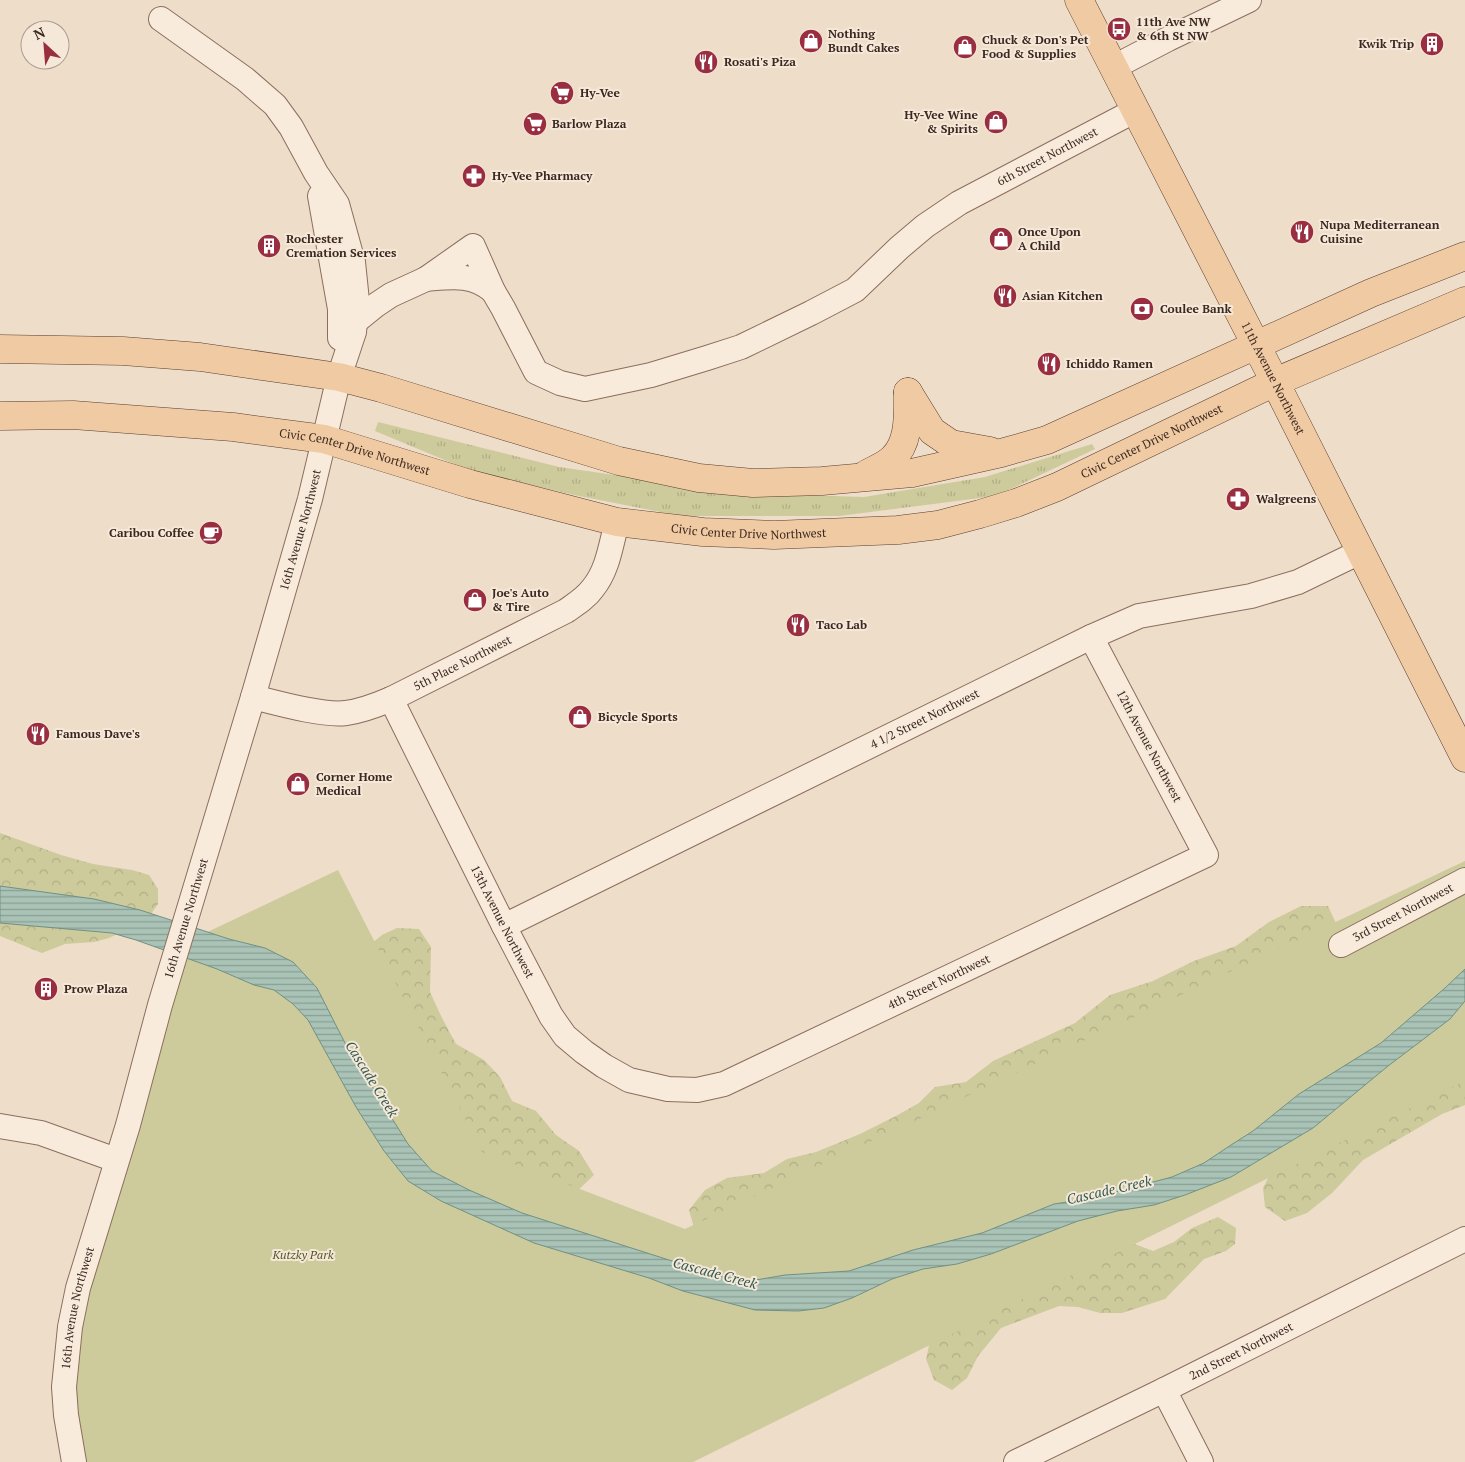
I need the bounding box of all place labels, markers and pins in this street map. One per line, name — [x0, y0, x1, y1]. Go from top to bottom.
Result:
place label: 11th Ave NW & 6th St NW — [1136, 14, 1211, 43]
bus stop icon: 11th Ave NW & 6th St NW — [1106, 16, 1132, 42]
place label: Nothing Bundt Cakes — [828, 26, 900, 55]
shop icon: Nothing Bundt Cakes — [798, 28, 824, 54]
building icon: Kwik Trip — [1419, 31, 1445, 57]
place label: Chuck & Don's Pet Food & Supplies — [982, 32, 1089, 61]
shop icon: Chuck & Don's Pet Food & Supplies — [952, 34, 978, 60]
place label: Kwik Trip — [1358, 36, 1414, 51]
restaurant icon: Rosati's Piza — [693, 49, 719, 75]
place label: Rosati's Piza — [724, 54, 796, 69]
supermarket icon: Hy-Vee — [549, 80, 575, 106]
place label: Hy-Vee — [580, 85, 621, 100]
place label: Hy-Vee Wine & Spirits — [904, 107, 979, 136]
shop icon: Hy-Vee Wine & Spirits — [983, 109, 1009, 135]
supermarket icon: Barlow Plaza — [522, 111, 548, 137]
place label: Barlow Plaza — [552, 116, 627, 131]
pharmacy icon: Hy-Vee Pharmacy — [461, 163, 487, 189]
place label: Hy-Vee Pharmacy — [492, 168, 593, 183]
place label: Nupa Mediterranean Cuisine — [1320, 217, 1440, 246]
restaurant icon: Nupa Mediterranean Cuisine — [1289, 219, 1315, 245]
place label: Once Upon A Child — [1018, 224, 1081, 253]
shop icon: Once Upon A Child — [988, 226, 1014, 252]
place label: Rochester Cremation Services — [286, 231, 397, 260]
building icon: Rochester Cremation Services — [256, 233, 282, 259]
restaurant icon: Asian Kitchen — [992, 283, 1018, 309]
place label: Asian Kitchen — [1022, 288, 1103, 303]
bank icon: Coulee Bank — [1129, 296, 1155, 322]
place label: Coulee Bank — [1160, 301, 1231, 316]
restaurant icon: Ichiddo Ramen — [1036, 351, 1062, 377]
place label: Ichiddo Ramen — [1066, 356, 1153, 371]
pharmacy icon: Walgreens — [1225, 486, 1251, 512]
place label: Walgreens — [1256, 491, 1317, 506]
cafe icon: Caribou Coffee — [198, 520, 224, 546]
place label: Caribou Coffee — [109, 525, 195, 540]
place label: Joe's Auto & Tire — [492, 585, 549, 614]
shop icon: Joe's Auto & Tire — [462, 587, 488, 613]
restaurant icon: Taco Lab — [785, 612, 811, 638]
place label: Taco Lab — [816, 617, 867, 632]
shop icon: Bicycle Sports — [567, 704, 593, 730]
place label: Bicycle Sports — [598, 709, 678, 724]
restaurant icon: Famous Dave's — [25, 721, 51, 747]
place label: Famous Dave's — [56, 726, 140, 741]
place label: Corner Home Medical — [316, 769, 393, 798]
shop icon: Corner Home Medical — [285, 771, 311, 797]
building icon: Prow Plaza — [33, 976, 59, 1002]
place label: Prow Plaza — [64, 981, 128, 996]

